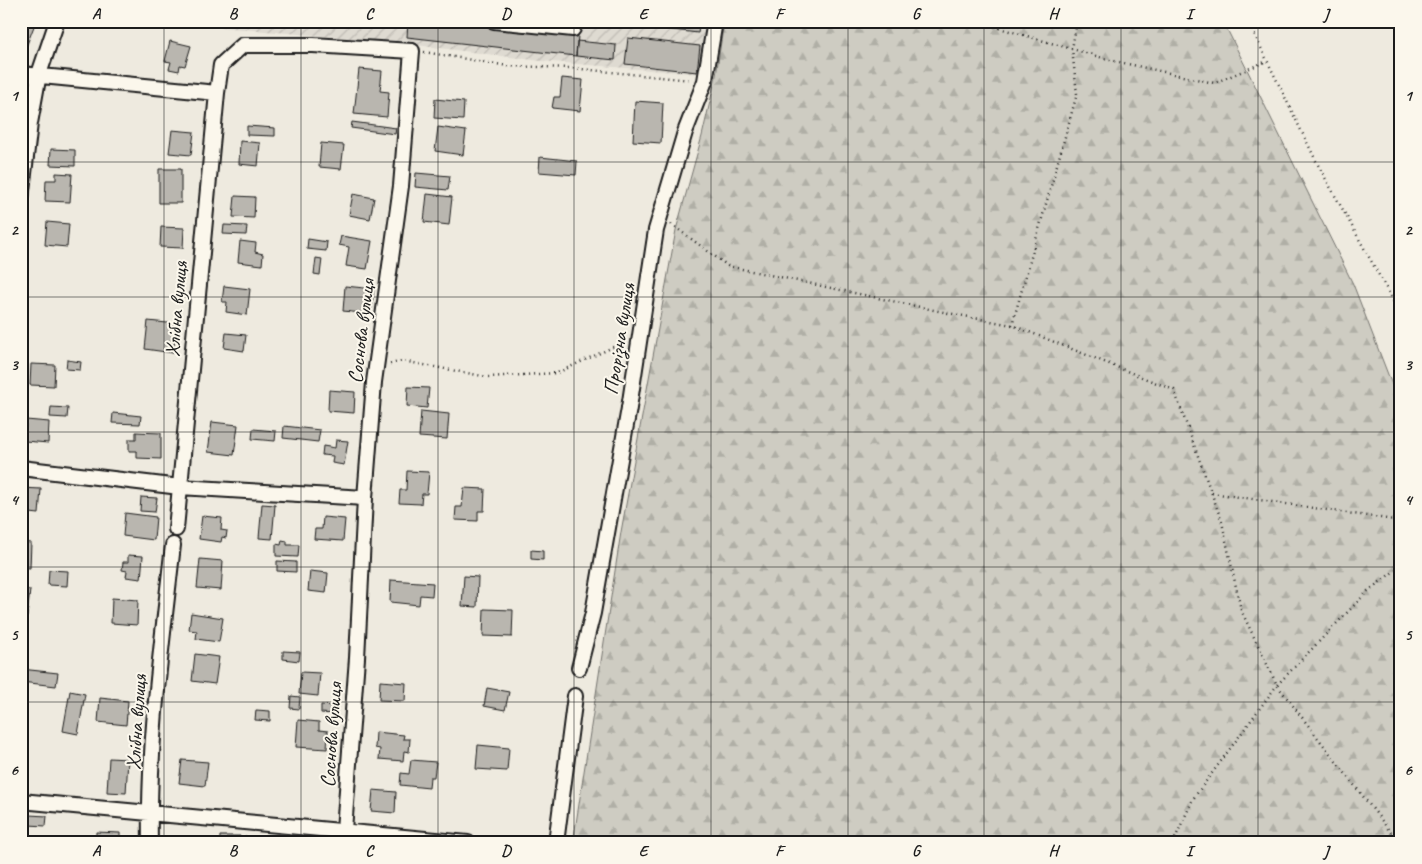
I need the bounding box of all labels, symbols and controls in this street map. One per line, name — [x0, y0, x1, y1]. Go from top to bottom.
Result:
text: A — [92, 4, 102, 24]
text: B — [229, 4, 239, 24]
text: C — [365, 4, 375, 24]
text: D — [501, 4, 512, 24]
text: E — [639, 4, 650, 24]
text: F — [775, 4, 786, 24]
text: G — [912, 4, 922, 24]
text: H — [1048, 4, 1060, 24]
text: I — [1186, 4, 1196, 24]
text: J — [1322, 4, 1331, 24]
text: 1 — [10, 86, 19, 106]
text: 1 — [1404, 86, 1413, 106]
text: 2 — [10, 220, 19, 240]
text: 2 — [1404, 220, 1413, 240]
street label: Хлібна вулиця — [159, 259, 193, 358]
street label: Соснова вулиця — [342, 276, 381, 385]
street label: Прорізна вулиця — [597, 280, 642, 397]
text: 3 — [10, 355, 19, 375]
text: 3 — [1404, 355, 1413, 375]
text: 4 — [10, 490, 19, 510]
text: 4 — [1404, 490, 1413, 510]
text: 5 — [11, 625, 20, 645]
text: 5 — [1405, 625, 1414, 645]
street label: Хлібна вулиця — [120, 672, 152, 771]
street label: Соснова вулиця — [314, 680, 348, 788]
text: 6 — [10, 760, 19, 780]
text: 6 — [1404, 760, 1413, 780]
text: A — [92, 841, 102, 861]
text: B — [229, 841, 239, 861]
text: C — [365, 841, 375, 861]
text: D — [501, 841, 512, 861]
text: E — [639, 841, 650, 861]
text: F — [775, 841, 786, 861]
text: G — [912, 841, 922, 861]
text: H — [1048, 841, 1060, 861]
text: I — [1186, 841, 1196, 861]
text: J — [1322, 841, 1331, 861]

